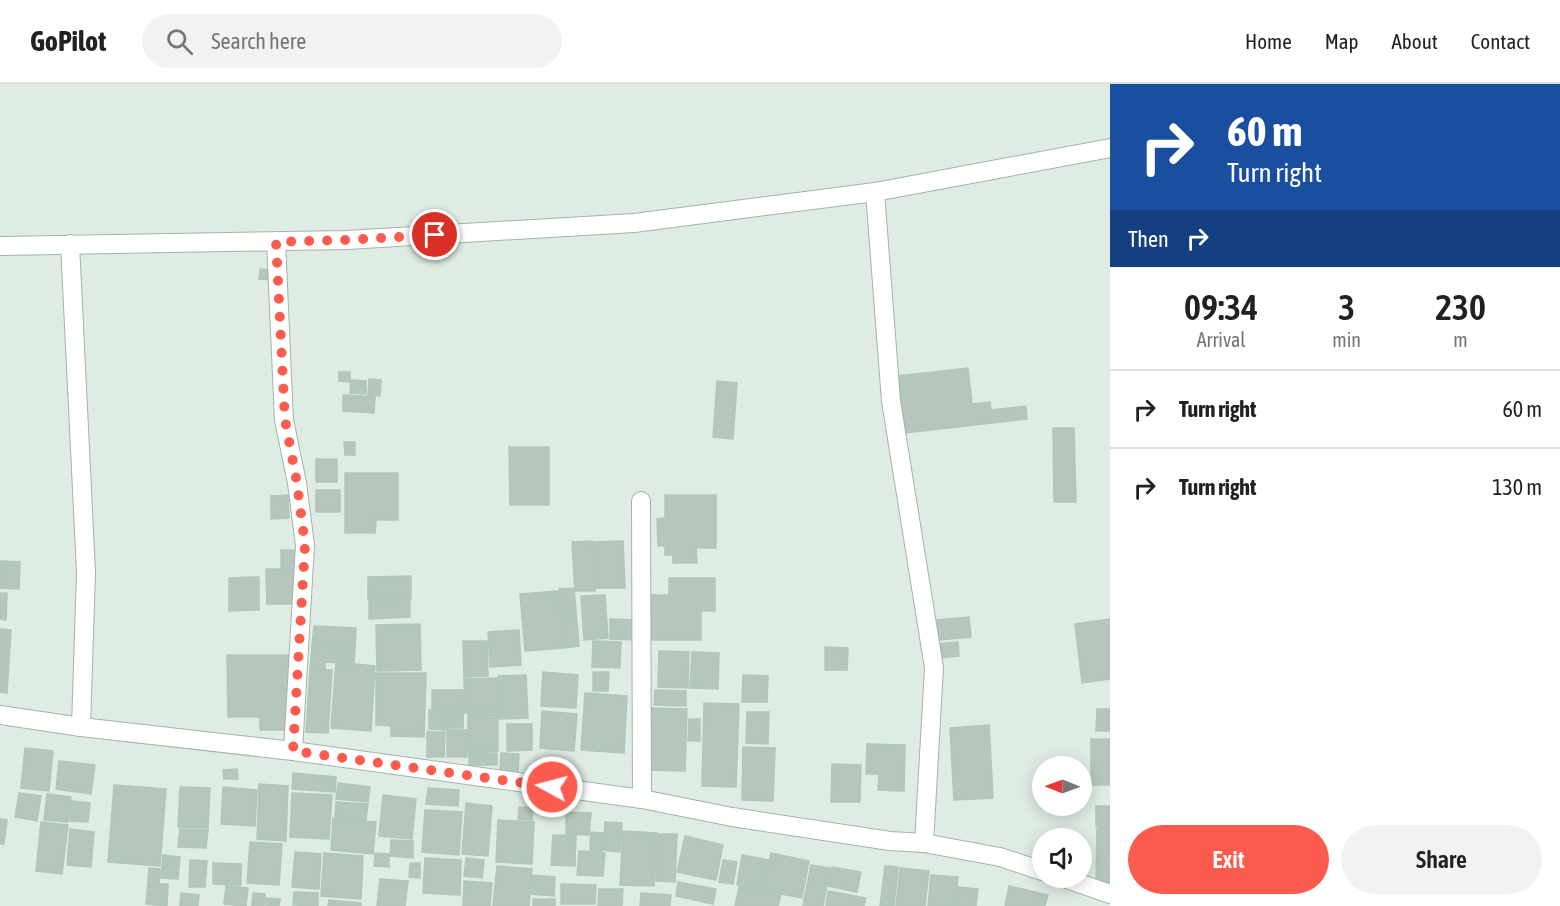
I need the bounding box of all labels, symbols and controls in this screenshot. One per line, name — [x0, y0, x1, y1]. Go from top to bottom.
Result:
search box — [142, 14, 562, 68]
text: GoPilot — [30, 25, 106, 57]
icon: search — [163, 25, 196, 58]
text: Search here — [211, 28, 306, 54]
text: Home — [1245, 29, 1292, 53]
text: Map — [1325, 29, 1359, 53]
text: About — [1392, 29, 1438, 53]
text: Contact — [1471, 29, 1530, 53]
text: 60 m — [1227, 107, 1302, 155]
icon: right — [1128, 108, 1206, 186]
text: Turn right — [1227, 157, 1322, 188]
pin — [409, 209, 460, 260]
icon: arrive — [418, 218, 451, 251]
icon: right — [1181, 222, 1214, 255]
text: Then — [1128, 226, 1169, 252]
text: 09:34 — [1184, 286, 1258, 328]
text: 3 — [1338, 286, 1355, 328]
text: 230 — [1435, 286, 1486, 328]
text: Arrival — [1197, 328, 1246, 351]
text: min — [1332, 328, 1361, 351]
text: m — [1453, 328, 1468, 351]
icon: right — [1128, 393, 1161, 426]
text: Turn right — [1179, 396, 1256, 422]
text: 60 m — [1502, 396, 1542, 422]
icon: right — [1128, 471, 1161, 504]
text: Turn right — [1179, 474, 1256, 500]
text: 130 m — [1492, 474, 1542, 500]
position arrow — [520, 755, 584, 819]
north arrow — [1032, 756, 1092, 816]
map controls — [1032, 756, 1092, 888]
button: Exit — [1128, 825, 1329, 894]
button: Share — [1341, 825, 1542, 894]
button: sound — [1032, 828, 1092, 888]

